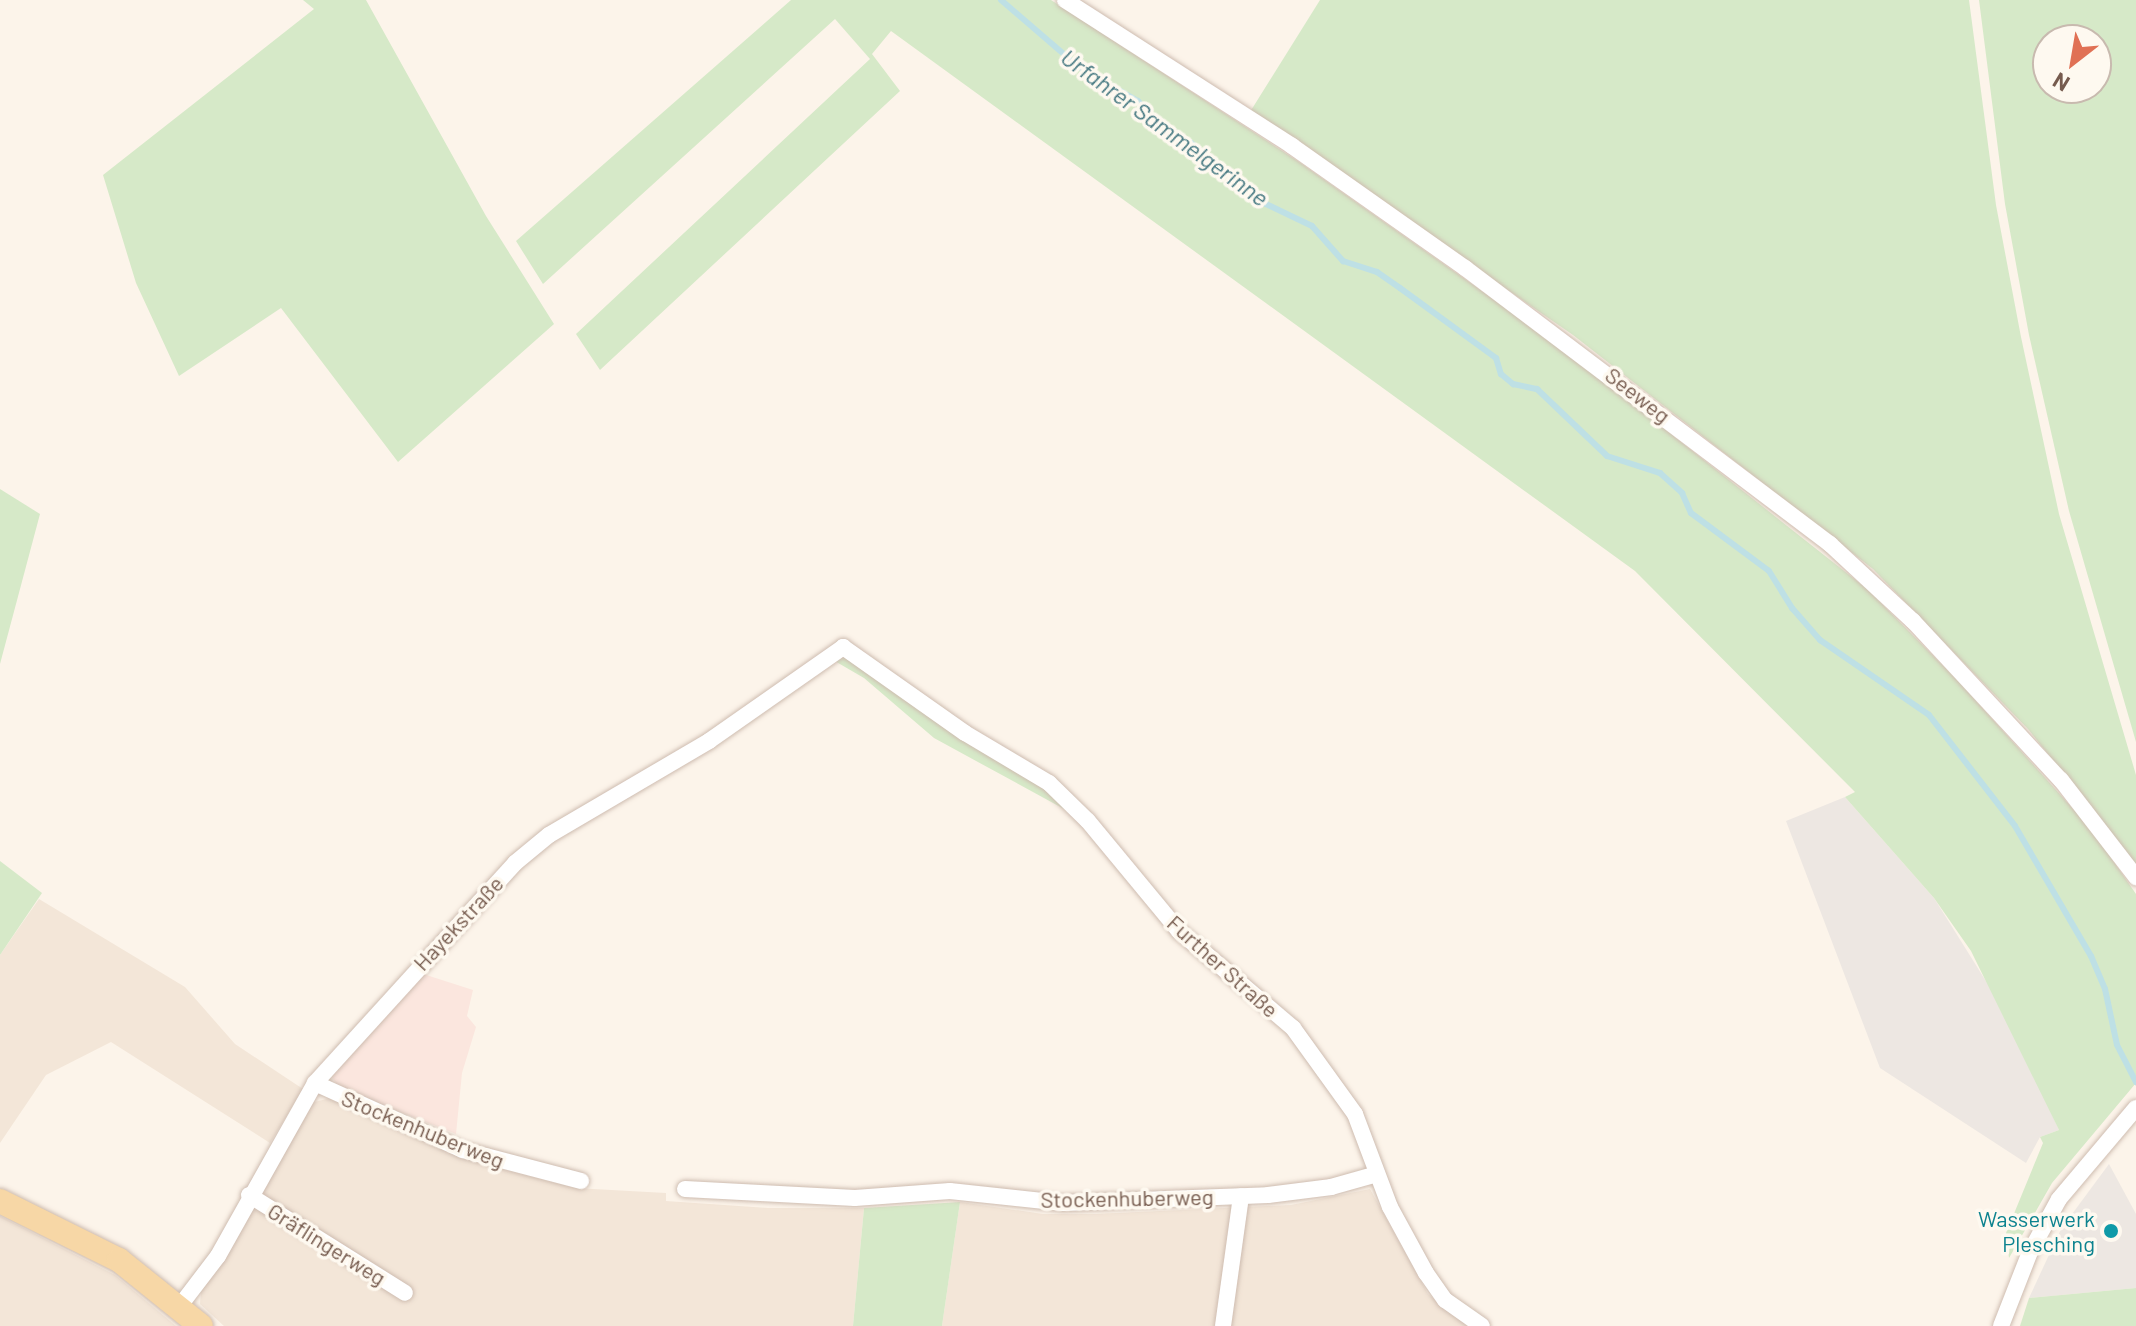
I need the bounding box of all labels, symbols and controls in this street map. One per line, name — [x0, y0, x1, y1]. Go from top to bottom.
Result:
north arrow — [2032, 24, 2112, 104]
water label: Urfahrer Sammelgerinne — [1056, 42, 1274, 212]
text: N — [2048, 68, 2074, 98]
street label: Seeweg — [1600, 362, 1676, 428]
street label: Hayekstraße — [408, 870, 508, 976]
street label: Further Straße — [1162, 909, 1284, 1023]
street label: Stockenhuberweg — [338, 1084, 508, 1174]
street label: Stockenhuberweg — [1040, 1183, 1214, 1213]
street label: Gräflingerweg — [263, 1197, 391, 1291]
place label: Wasserwerk Plesching — [1978, 1205, 2095, 1256]
marker: Wasserwerk Plesching — [2102, 1222, 2120, 1240]

